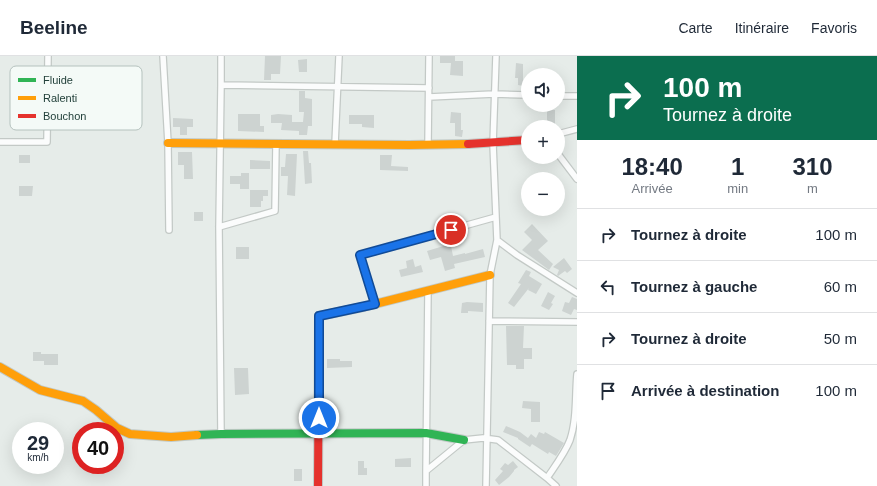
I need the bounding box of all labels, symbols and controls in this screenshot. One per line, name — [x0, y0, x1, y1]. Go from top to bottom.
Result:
text: Beeline — [20, 17, 88, 38]
text: Carte — [678, 20, 713, 36]
text: Itinéraire — [735, 20, 789, 36]
text: Favoris — [811, 20, 857, 36]
legend — [10, 66, 142, 130]
map controls — [521, 68, 565, 216]
button: sound — [521, 68, 565, 112]
icon: right — [597, 72, 649, 124]
text: 100 m — [663, 72, 742, 103]
text: Fluide — [43, 74, 73, 86]
text: Ralenti — [43, 92, 77, 104]
text: Tournez à droite — [663, 105, 792, 125]
text: Bouchon — [43, 110, 86, 122]
button: + — [521, 120, 565, 164]
text: 18:40 — [621, 153, 683, 180]
text: 1 — [731, 153, 744, 180]
text: 310 — [793, 153, 833, 180]
button: − — [521, 172, 565, 216]
text: Arrivée — [631, 181, 673, 196]
text: min — [727, 181, 748, 196]
text: m — [807, 181, 818, 196]
pin — [434, 213, 468, 247]
icon: arrive — [440, 219, 462, 241]
icon: right — [597, 224, 619, 246]
text: Tournez à droite — [631, 226, 747, 243]
text: 100 m — [815, 226, 857, 243]
icon: left — [597, 276, 619, 298]
text: Tournez à gauche — [631, 278, 757, 295]
text: 60 m — [824, 278, 857, 295]
icon: right — [597, 328, 619, 350]
text: Tournez à droite — [631, 330, 747, 347]
text: 50 m — [824, 330, 857, 347]
icon: arrive — [597, 380, 619, 402]
text: Arrivée à destination — [631, 382, 779, 399]
text: 100 m — [815, 382, 857, 399]
position arrow — [298, 397, 340, 439]
speed limit sign: 40 — [72, 422, 124, 474]
text: 29 — [27, 432, 49, 454]
text: km/h — [27, 452, 49, 463]

